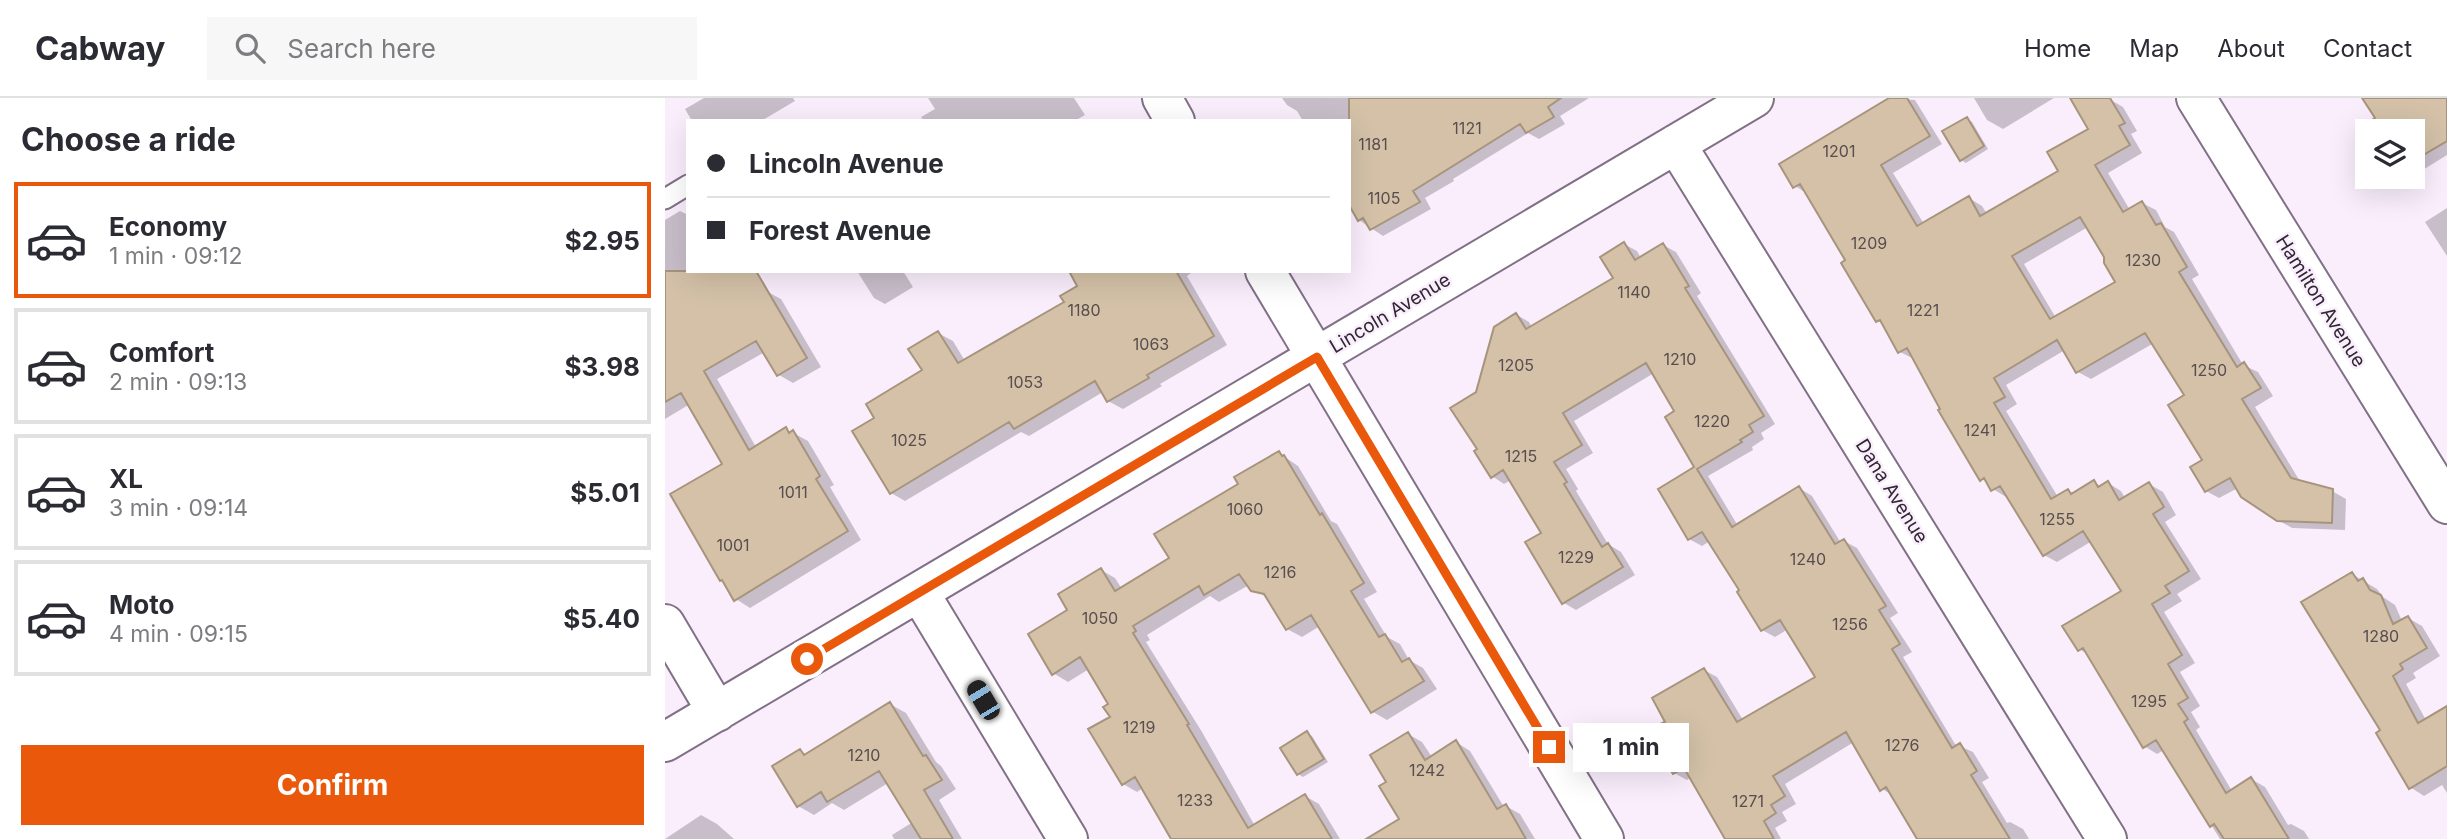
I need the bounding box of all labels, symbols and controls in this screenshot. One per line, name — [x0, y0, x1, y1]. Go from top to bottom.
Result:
search box — [207, 17, 697, 80]
text: Cabway — [35, 28, 165, 68]
icon: search — [231, 29, 269, 67]
text: Search here — [287, 33, 436, 64]
text: Home — [2024, 34, 2091, 63]
text: Map — [2129, 34, 2179, 63]
text: About — [2217, 34, 2285, 63]
text: Contact — [2323, 34, 2412, 63]
house number: 1121 — [1452, 118, 1482, 138]
map controls — [2355, 119, 2425, 189]
button: layers — [2355, 119, 2425, 189]
text: Choose a ride — [21, 120, 236, 159]
house number: 1181 — [1358, 134, 1388, 154]
house number: 1201 — [1823, 141, 1855, 161]
text: Lincoln Avenue — [749, 148, 944, 179]
house number: 1105 — [1368, 188, 1400, 208]
icon: car — [25, 209, 88, 272]
text: Economy — [109, 211, 227, 242]
text: Forest Avenue — [749, 215, 931, 246]
text: $2.95 — [565, 225, 640, 256]
street label: Hamilton Avenue — [2271, 231, 2371, 371]
house number: 1209 — [1851, 233, 1887, 253]
text: 1 min · 09:12 — [109, 242, 242, 270]
house number: 1230 — [2125, 250, 2161, 270]
street label: Lincoln Avenue — [1325, 268, 1455, 358]
house number: 1140 — [1617, 282, 1651, 302]
house number: 1180 — [1067, 300, 1101, 320]
house number: 1221 — [1907, 300, 1939, 320]
house number: 1063 — [1133, 334, 1169, 354]
icon: car — [25, 335, 88, 398]
text: Comfort — [109, 337, 214, 368]
house number: 1210 — [1664, 349, 1696, 369]
text: $3.98 — [565, 351, 640, 382]
house number: 1205 — [1498, 355, 1534, 375]
house number: 1250 — [2191, 360, 2227, 380]
text: 2 min · 09:13 — [109, 368, 247, 396]
house number: 1053 — [1007, 372, 1043, 392]
house number: 1220 — [1694, 411, 1730, 431]
house number: 1241 — [1964, 420, 1996, 440]
house number: 1025 — [891, 430, 927, 450]
street label: Dana Avenue — [1851, 435, 1933, 547]
house number: 1215 — [1505, 446, 1537, 466]
icon: car — [25, 461, 88, 524]
text: XL — [109, 463, 143, 494]
text: $5.01 — [570, 477, 640, 508]
house number: 1011 — [778, 482, 808, 502]
text: 3 min · 09:14 — [109, 494, 248, 522]
house number: 1060 — [1227, 499, 1263, 519]
house number: 1255 — [2039, 509, 2075, 529]
house number: 1001 — [716, 535, 750, 555]
house number: 1229 — [1558, 547, 1594, 567]
house number: 1240 — [1790, 549, 1826, 569]
house number: 1216 — [1264, 562, 1296, 582]
icon: car — [25, 587, 88, 650]
text: Moto — [109, 589, 174, 620]
text: $5.40 — [563, 603, 640, 634]
house number: 1050 — [1082, 608, 1118, 628]
house number: 1256 — [1832, 614, 1868, 634]
text: 4 min · 09:15 — [109, 620, 248, 648]
house number: 1280 — [2363, 626, 2399, 646]
route start — [791, 643, 823, 675]
car — [964, 677, 1003, 723]
house number: 1295 — [2131, 691, 2167, 711]
house number: 1219 — [1123, 717, 1155, 737]
callout: 1 min — [1573, 722, 1689, 772]
route end — [1533, 731, 1565, 763]
text: 1 min — [1603, 733, 1659, 761]
house number: 1276 — [1885, 735, 1920, 755]
button: Confirm — [21, 745, 644, 825]
house number: 1210 — [848, 745, 880, 765]
house number: 1242 — [1409, 760, 1445, 780]
house number: 1233 — [1177, 790, 1213, 810]
house number: 1271 — [1732, 791, 1764, 811]

